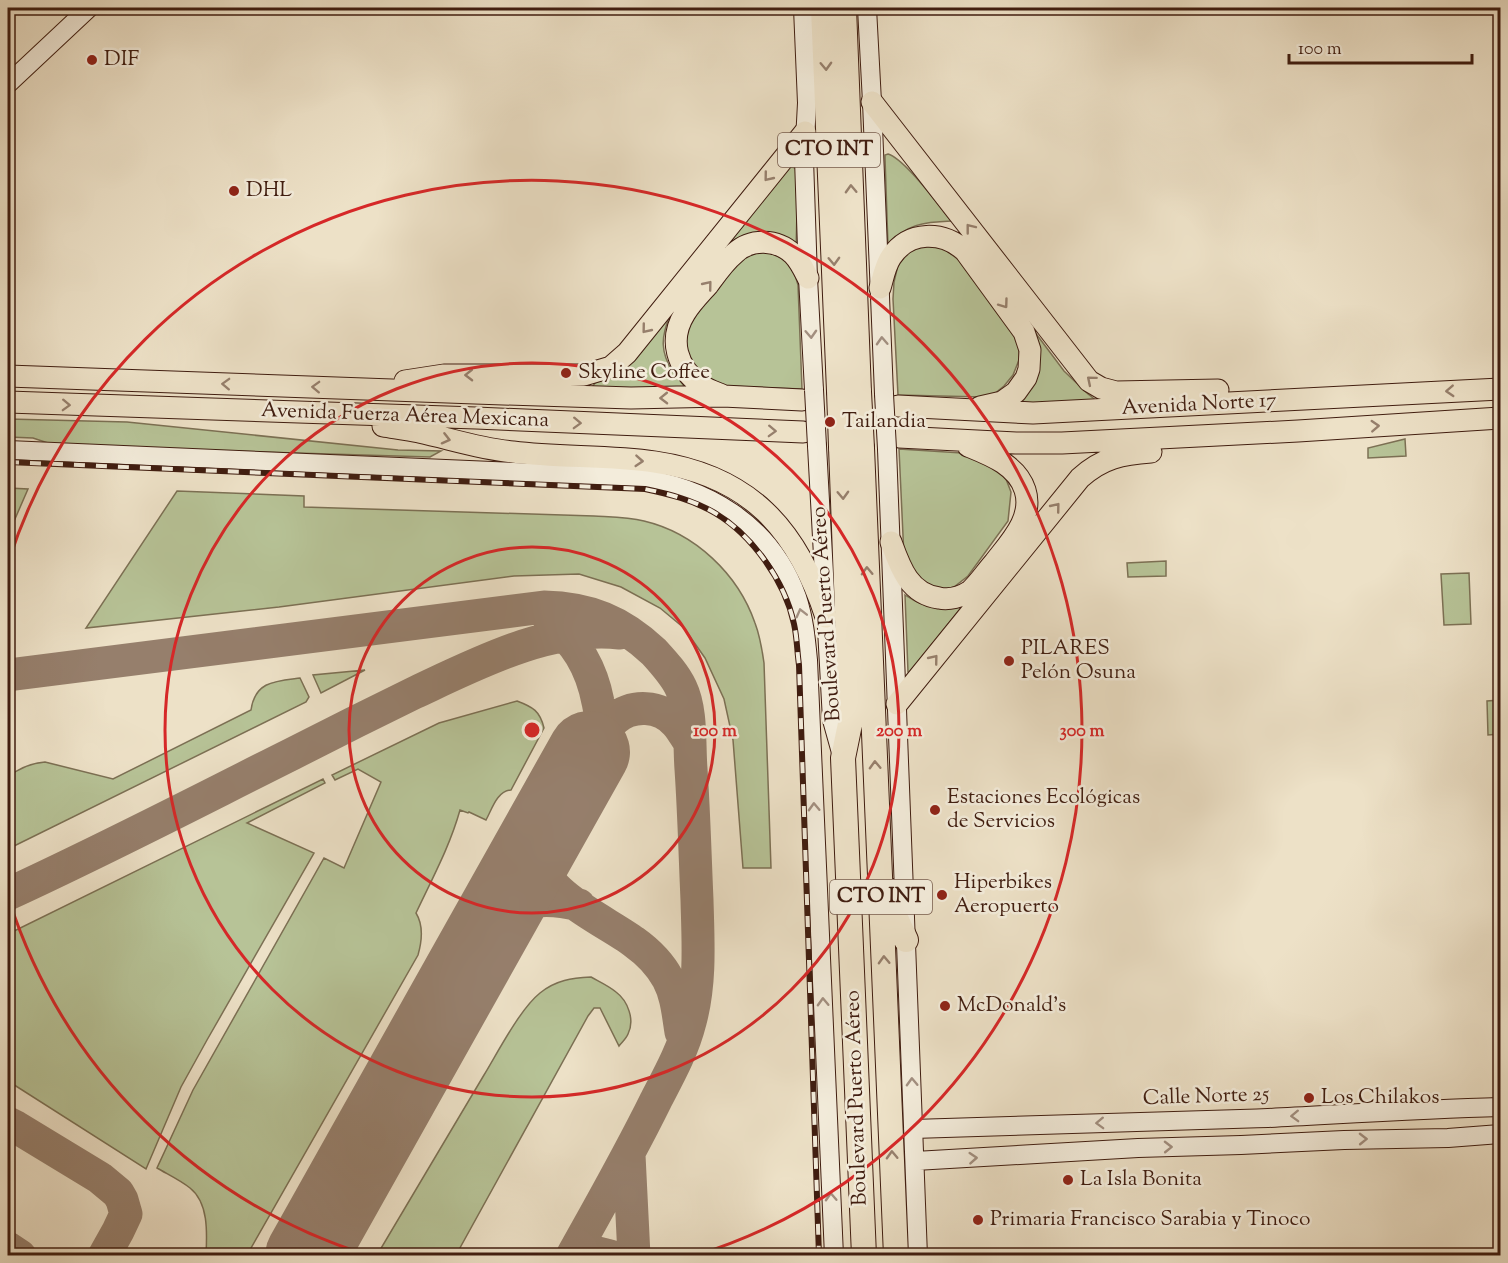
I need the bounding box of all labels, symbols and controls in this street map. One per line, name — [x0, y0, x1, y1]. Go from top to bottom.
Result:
scale bar — [1289, 27, 1472, 65]
text: 100 m — [1298, 37, 1342, 63]
place label: DIF — [104, 45, 140, 75]
marker: DIF — [85, 53, 99, 67]
one-way arrow — [819, 61, 832, 70]
road number: CTO INT — [778, 133, 880, 167]
one-way arrow — [765, 171, 776, 182]
place label: DHL — [246, 176, 292, 206]
marker: DHL — [227, 184, 241, 198]
one-way arrow — [845, 184, 857, 193]
one-way arrow — [966, 224, 977, 235]
one-way arrow — [827, 256, 840, 265]
one-way arrow — [700, 281, 711, 292]
one-way arrow — [997, 298, 1008, 309]
one-way arrow — [642, 323, 653, 334]
one-way arrow — [804, 329, 817, 338]
one-way arrow — [876, 337, 888, 346]
place label: Skyline Coffee — [578, 358, 710, 388]
marker: Skyline Coffee — [559, 366, 573, 380]
one-way arrow — [464, 369, 473, 381]
one-way arrow — [222, 377, 231, 390]
one-way arrow — [1087, 377, 1098, 388]
one-way arrow — [311, 381, 320, 393]
one-way arrow — [1446, 385, 1455, 398]
street label: Avenida Norte 17 — [1121, 386, 1278, 424]
one-way arrow — [660, 391, 669, 404]
street label: Avenida Fuerza Aérea Mexicana — [260, 396, 550, 436]
one-way arrow — [61, 398, 70, 411]
place label: Tailandia — [842, 407, 926, 437]
marker: Tailandia — [823, 415, 837, 429]
one-way arrow — [572, 416, 581, 429]
one-way arrow — [1370, 420, 1379, 433]
one-way arrow — [767, 425, 776, 438]
one-way arrow — [441, 431, 451, 444]
one-way arrow — [635, 454, 644, 467]
one-way arrow — [837, 490, 849, 499]
one-way arrow — [1048, 502, 1059, 513]
street label: Boulevard Puerto Aéreo — [805, 505, 849, 723]
one-way arrow — [861, 566, 873, 575]
one-way arrow — [795, 608, 808, 618]
place label: PILARES Pelón Osuna — [1021, 634, 1136, 688]
marker: PILARES Pelón Osuna — [1002, 654, 1016, 668]
one-way arrow — [926, 655, 937, 666]
text: 100 m — [693, 719, 737, 745]
text: 200 m — [876, 719, 922, 745]
text: 300 m — [1060, 719, 1105, 745]
centre of rings — [522, 720, 542, 740]
one-way arrow — [869, 761, 882, 770]
place label: Estaciones Ecológicas de Servicios — [947, 783, 1140, 837]
one-way arrow — [808, 803, 821, 812]
marker: Estaciones Ecológicas de Servicios — [928, 803, 942, 817]
place label: Hiperbikes Aeropuerto — [954, 868, 1059, 922]
road number: CTO INT — [830, 880, 932, 914]
marker: Hiperbikes Aeropuerto — [935, 888, 949, 902]
one-way arrow — [877, 956, 890, 965]
street label: Boulevard Puerto Aéreo — [838, 990, 876, 1206]
place label: McDonald's — [957, 991, 1066, 1021]
one-way arrow — [816, 998, 829, 1007]
marker: McDonald's — [938, 999, 952, 1013]
one-way arrow — [905, 1077, 918, 1086]
street label: Calle Norte 25 — [1142, 1080, 1270, 1114]
place label: Los Chilakos — [1321, 1083, 1439, 1113]
marker: Los Chilakos — [1302, 1091, 1316, 1105]
one-way arrow — [1291, 1110, 1300, 1123]
one-way arrow — [1096, 1117, 1105, 1130]
one-way arrow — [1358, 1133, 1367, 1146]
one-way arrow — [1163, 1141, 1172, 1153]
one-way arrow — [885, 1151, 898, 1160]
one-way arrow — [969, 1151, 978, 1164]
place label: La Isla Bonita — [1080, 1165, 1202, 1195]
marker: La Isla Bonita — [1061, 1173, 1075, 1187]
one-way arrow — [825, 1193, 838, 1202]
place label: Primaria Francisco Sarabia y Tinoco — [990, 1205, 1311, 1235]
marker: Primaria Francisco Sarabia y Tinoco — [971, 1213, 985, 1227]

